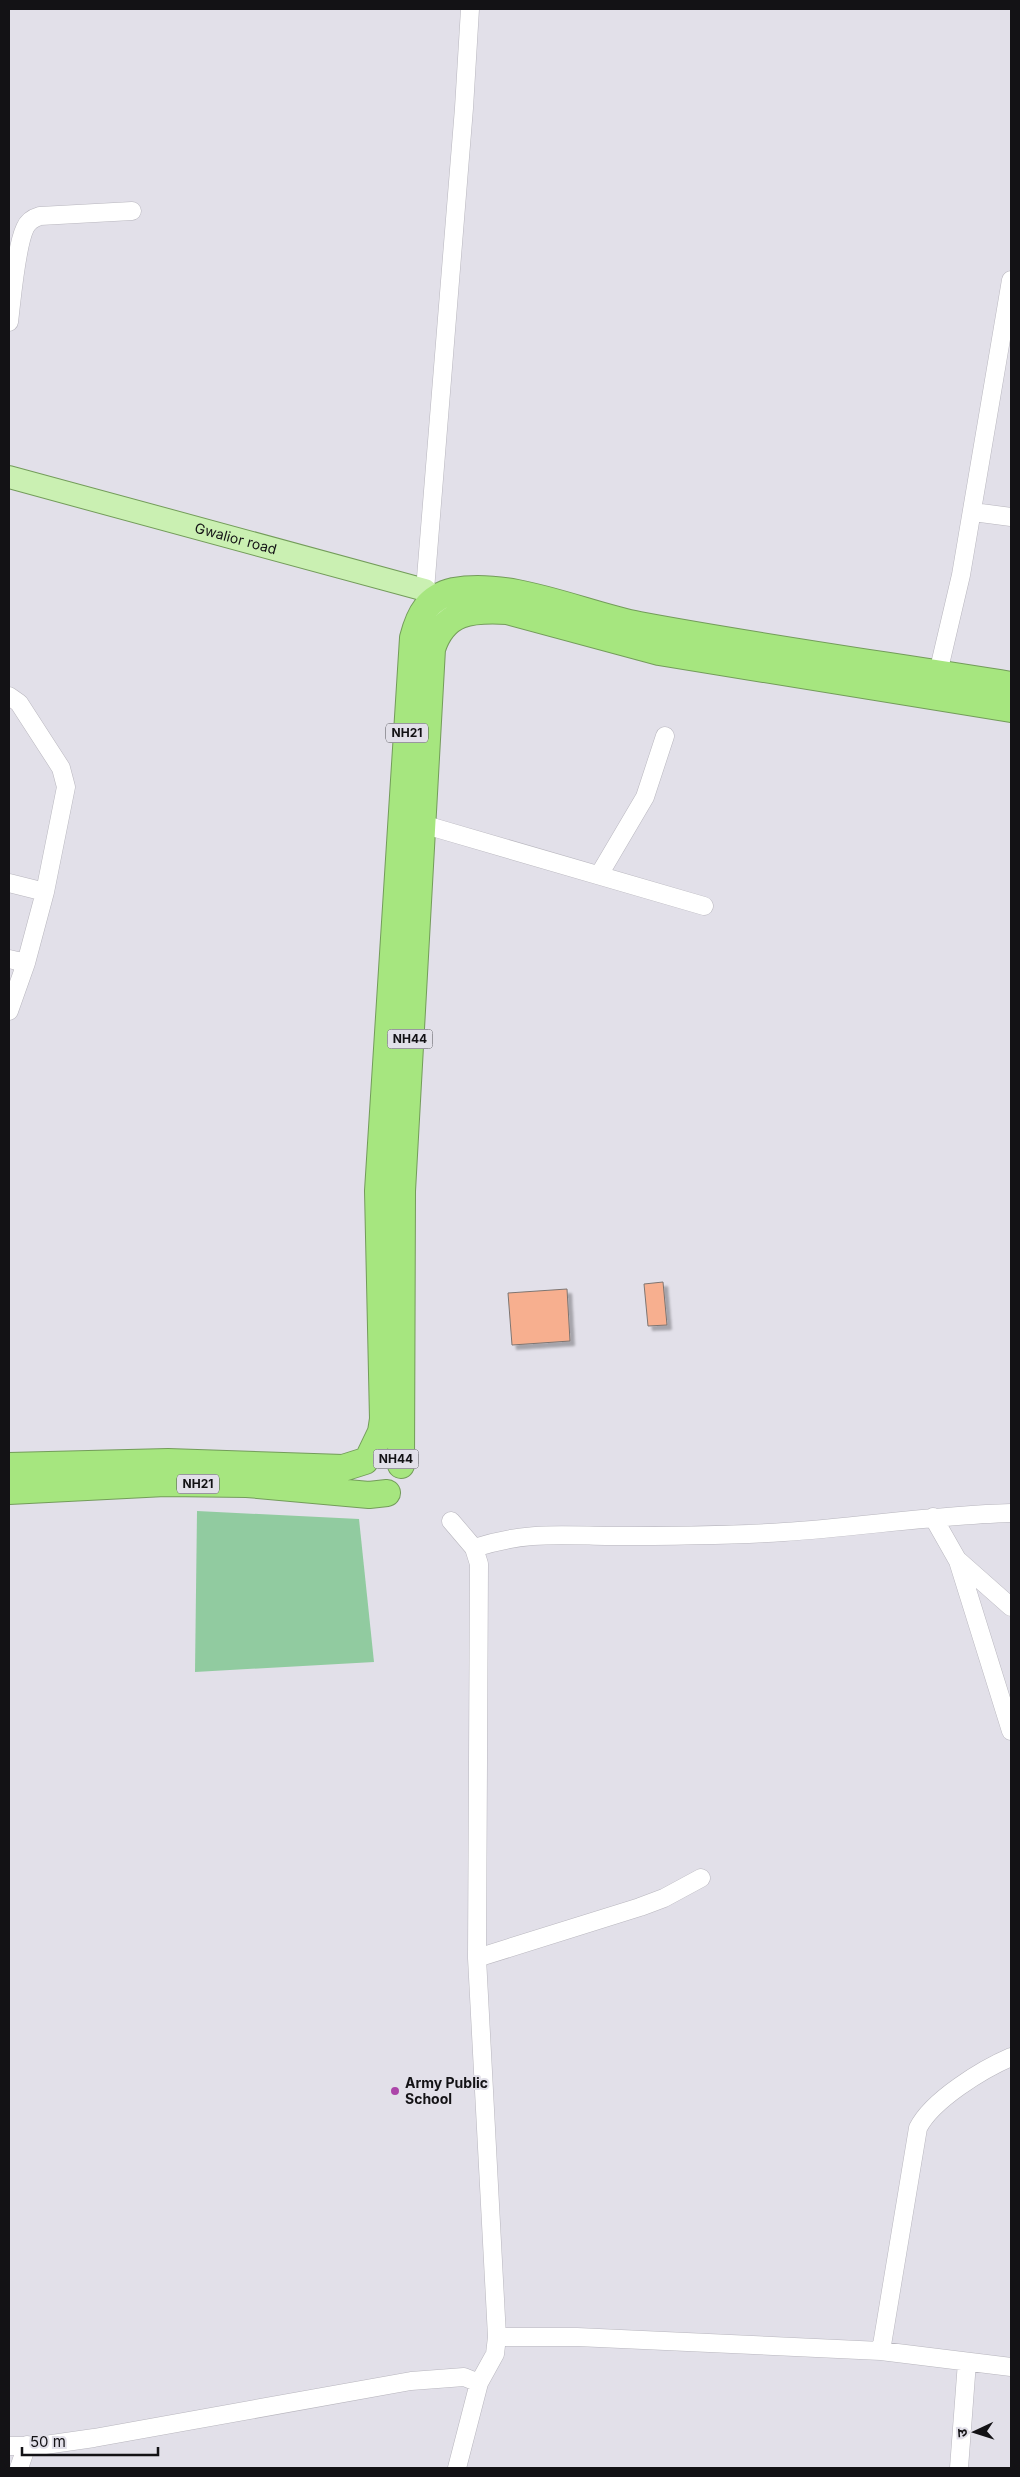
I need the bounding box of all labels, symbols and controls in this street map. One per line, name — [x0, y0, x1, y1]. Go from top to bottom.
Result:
street label: Gwalior road — [193, 519, 279, 557]
road number: NH21 — [386, 724, 428, 742]
road number: NH44 — [388, 1030, 432, 1048]
road number: NH44 — [374, 1450, 418, 1468]
road number: NH21 — [177, 1475, 219, 1494]
place label: Army Public School — [405, 2074, 488, 2107]
marker: Army Public School — [389, 2085, 401, 2097]
north arrow — [950, 2407, 1000, 2457]
scale bar — [22, 2424, 159, 2456]
text: उ — [953, 2427, 970, 2438]
text: 50 m — [30, 2432, 66, 2451]

